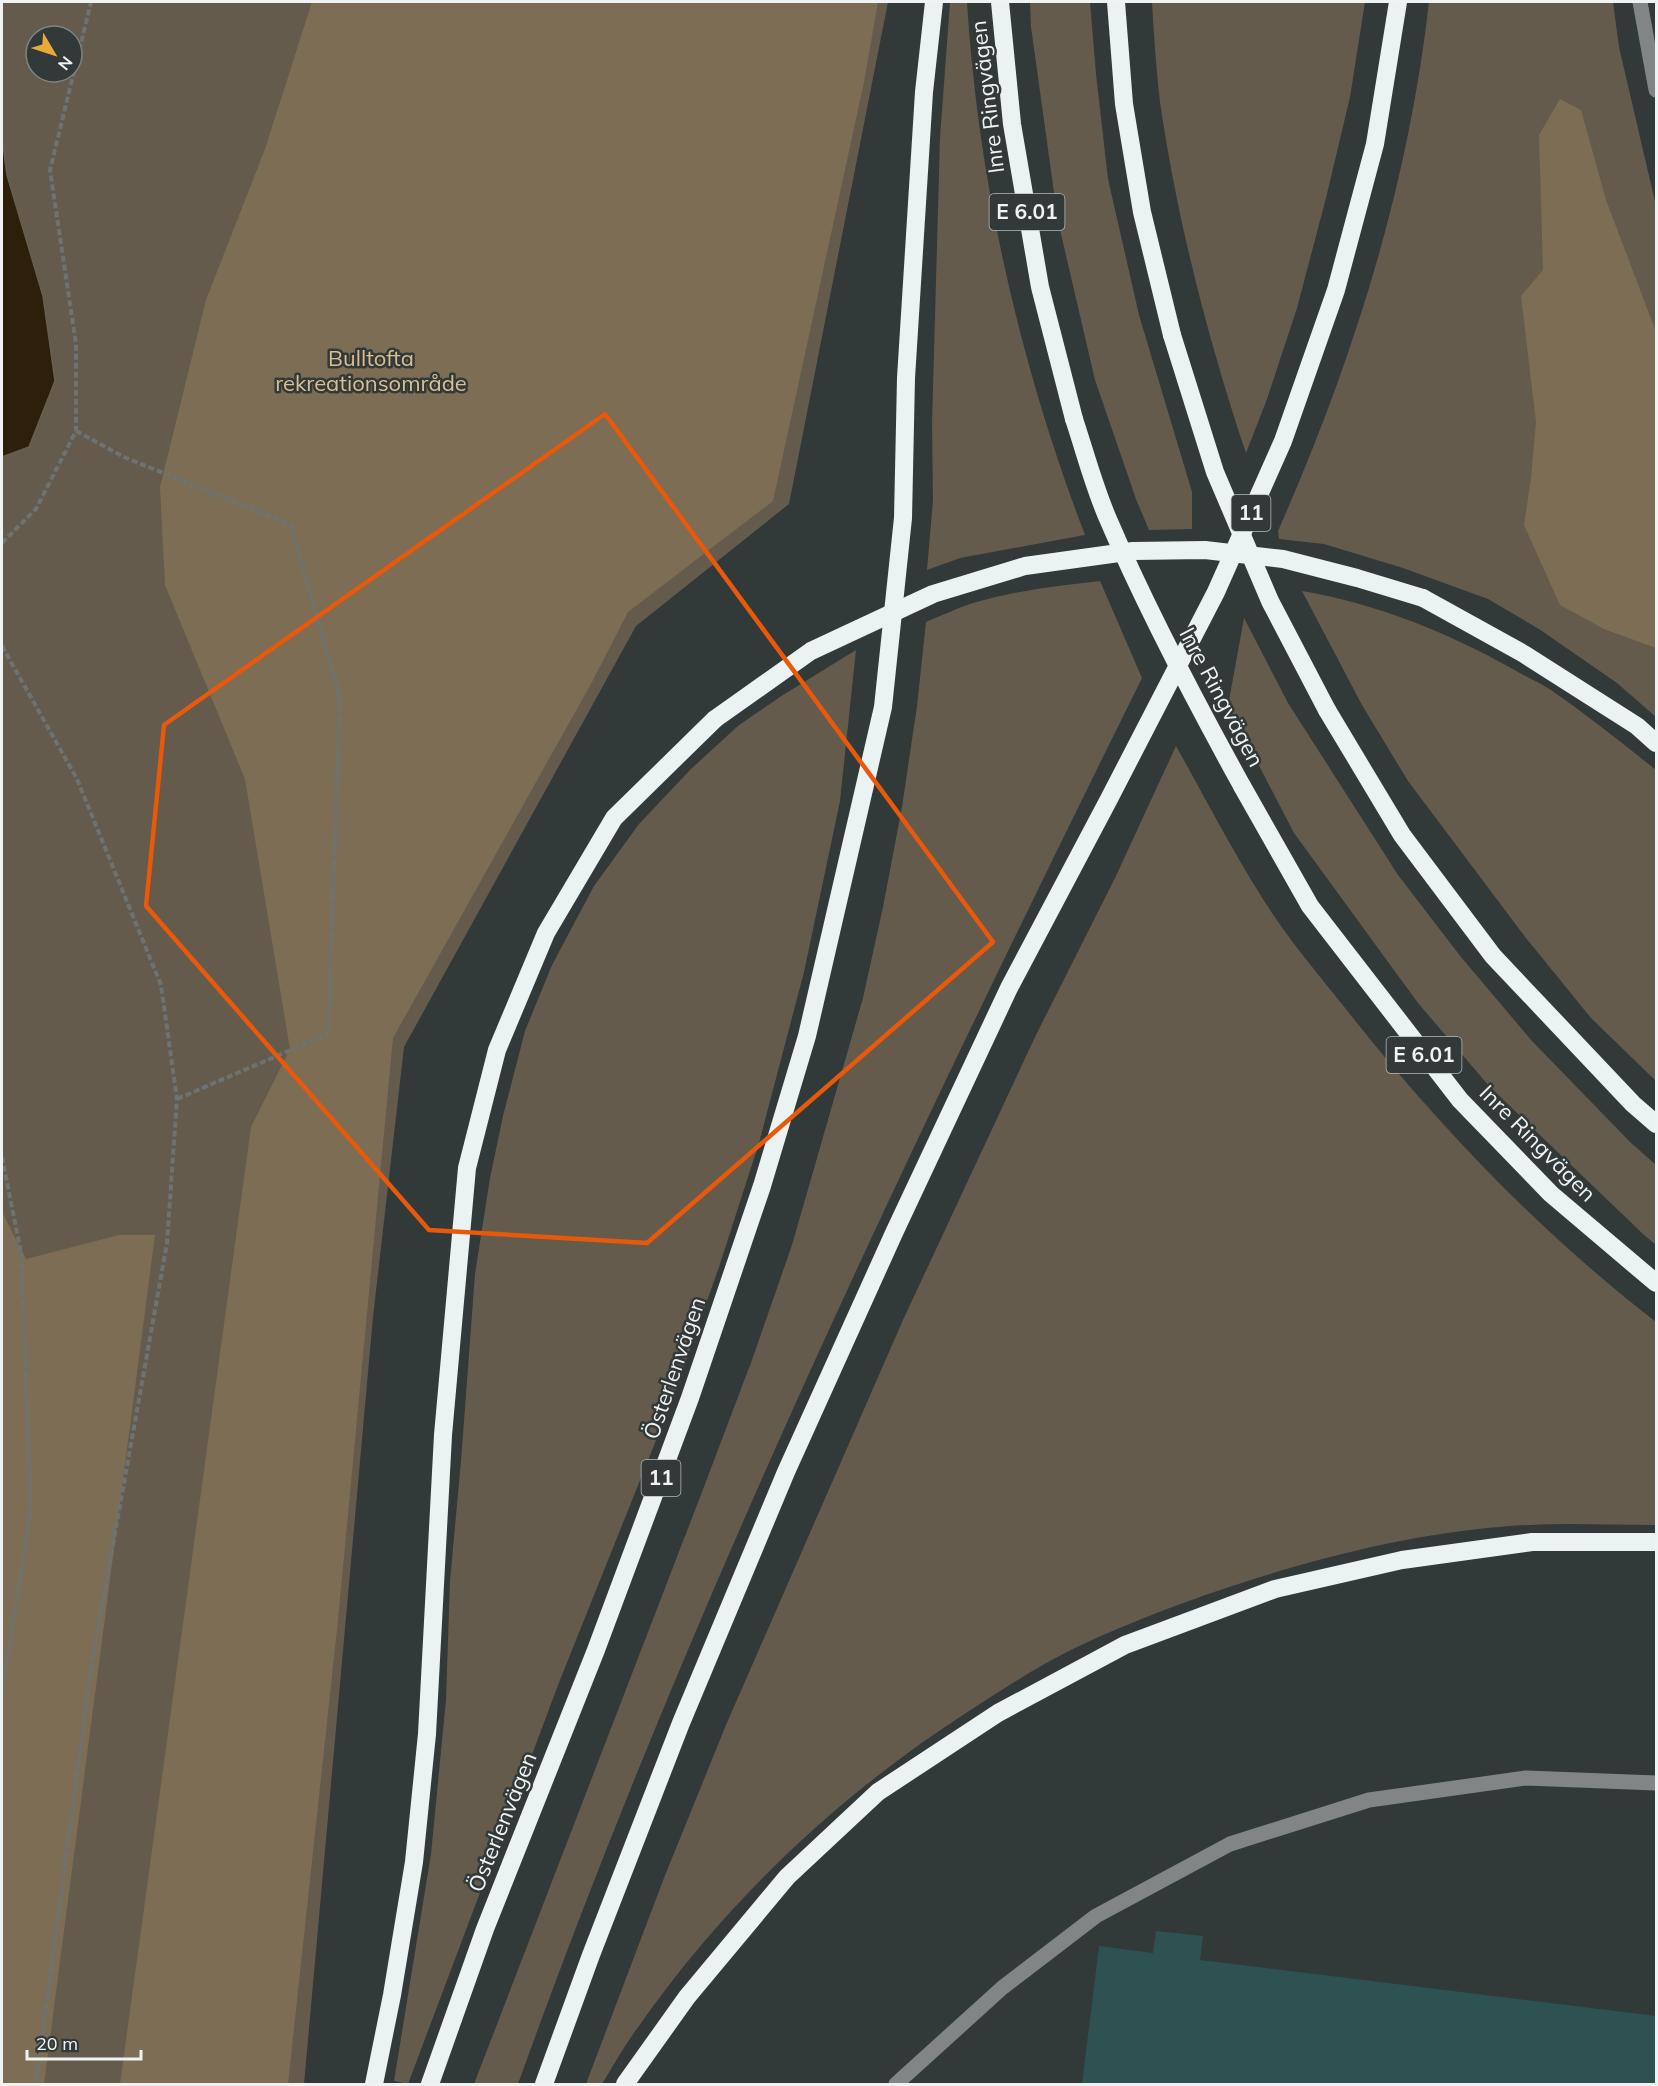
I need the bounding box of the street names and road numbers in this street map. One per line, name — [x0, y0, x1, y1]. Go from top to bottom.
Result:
street label: Inre Ringvägen — [964, 19, 1010, 175]
road number: E 6.01 — [990, 194, 1064, 230]
road number: 11 — [1232, 495, 1270, 531]
street label: Inre Ringvägen — [1174, 623, 1270, 771]
road number: E 6.01 — [1386, 1037, 1462, 1073]
street label: Inre Ringvägen — [1474, 1079, 1602, 1207]
street label: Österlenvägen — [637, 1293, 711, 1443]
road number: 11 — [642, 1460, 680, 1496]
street label: Österlenvägen — [461, 1748, 543, 1896]

